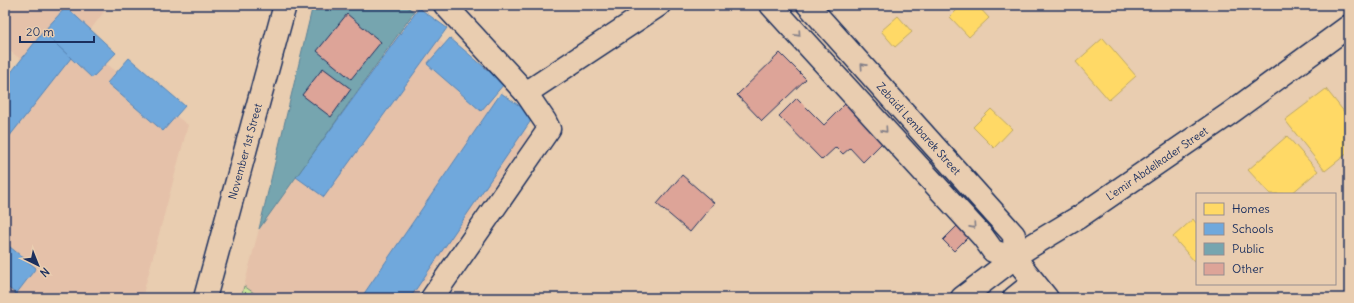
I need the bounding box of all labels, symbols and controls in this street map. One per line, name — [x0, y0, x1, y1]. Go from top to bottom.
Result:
scale bar — [20, 18, 94, 44]
text: 20 m — [26, 24, 54, 39]
one-way arrow — [793, 29, 800, 37]
one-way arrow — [861, 64, 868, 71]
street label: Zebaidi Lembarek Street — [874, 79, 964, 178]
street label: November 1st Street — [225, 102, 265, 201]
street label: L'emir Abdelkader Street — [1103, 123, 1211, 203]
one-way arrow — [880, 125, 888, 133]
legend — [1196, 193, 1336, 285]
text: Homes — [1232, 201, 1270, 216]
one-way arrow — [968, 221, 975, 229]
text: Schools — [1232, 221, 1273, 236]
text: Public — [1232, 241, 1264, 256]
north arrow — [18, 245, 58, 285]
text: Other — [1232, 261, 1264, 276]
text: N — [37, 265, 52, 280]

